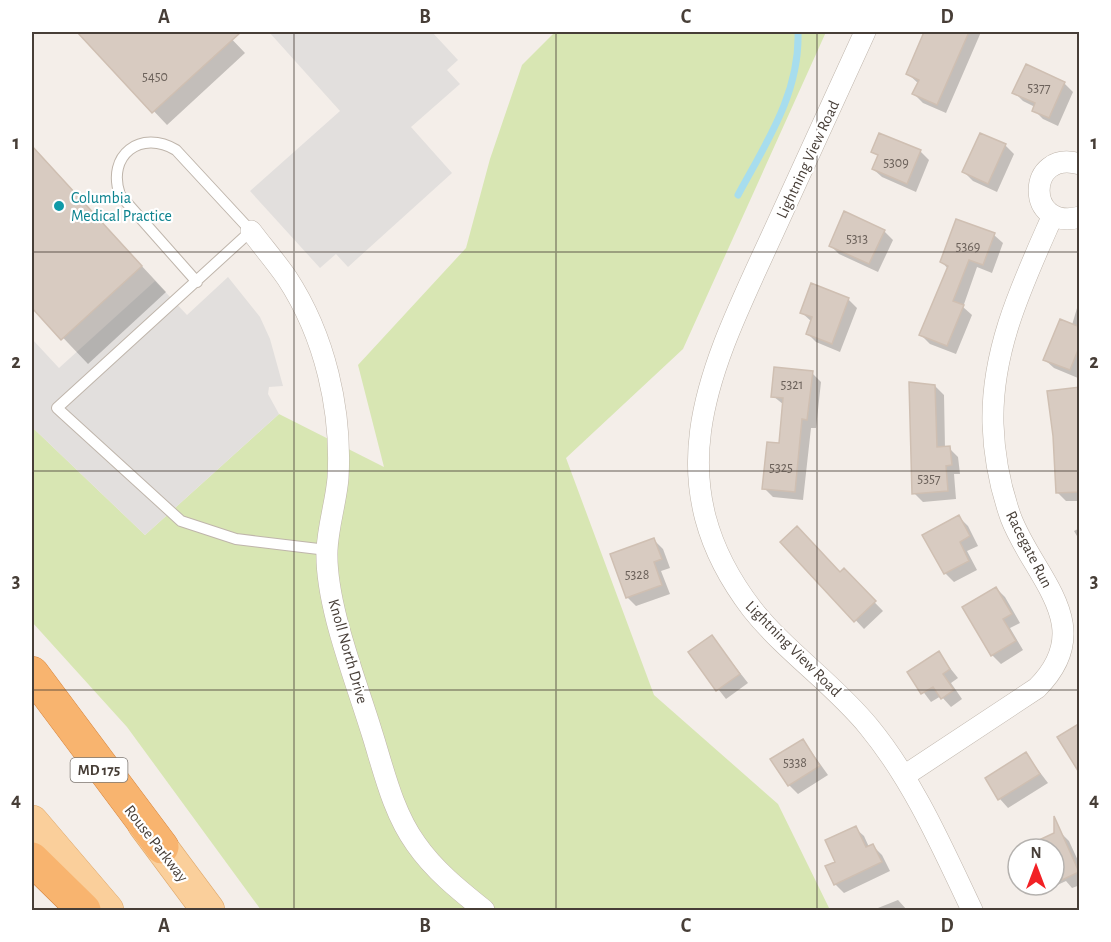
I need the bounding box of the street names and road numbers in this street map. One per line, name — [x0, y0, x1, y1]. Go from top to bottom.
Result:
street label: Lightning View Road — [774, 98, 842, 221]
street label: Racegate Run — [1003, 508, 1055, 591]
street label: Knoll North Drive — [325, 597, 371, 705]
street label: Lightning View Road — [742, 598, 844, 700]
road number: MD 175 — [70, 758, 128, 782]
street label: Rouse Parkway — [121, 802, 191, 886]

